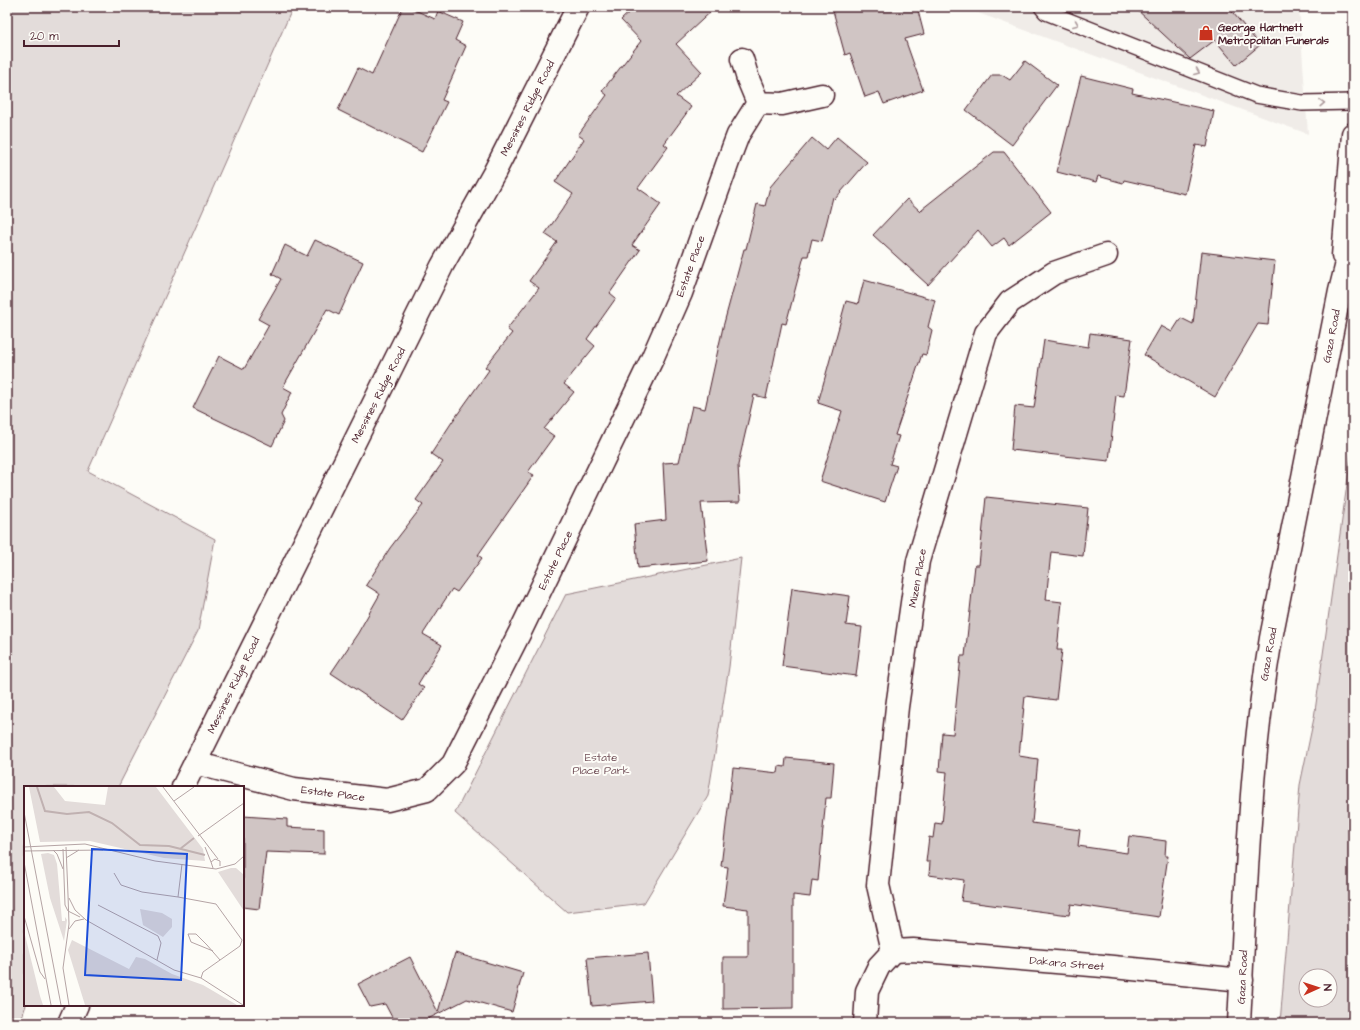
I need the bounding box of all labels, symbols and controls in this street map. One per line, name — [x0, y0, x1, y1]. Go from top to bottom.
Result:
one-way arrow — [1073, 20, 1080, 28]
place label: George Hartnett Metropolitan Funerals — [1218, 20, 1329, 49]
scale bar — [24, 22, 119, 48]
shop icon: George Hartnett Metropolitan Funerals — [1197, 24, 1215, 42]
text: 20 m — [30, 28, 59, 45]
street label: Messines Ridge Road — [497, 57, 559, 159]
one-way arrow — [1193, 67, 1201, 75]
one-way arrow — [1319, 99, 1325, 107]
street label: Estate Place — [672, 233, 708, 299]
street label: Gaza Road — [1319, 308, 1344, 364]
street label: Messines Ridge Road — [348, 344, 410, 446]
street label: Estate Place — [535, 528, 576, 592]
street label: Mizen Place — [905, 548, 930, 609]
street label: Gaza Road — [1256, 626, 1281, 682]
street label: Messines Ridge Road — [204, 634, 264, 736]
park label: Estate Place Park — [572, 750, 630, 778]
street label: Estate Place — [300, 782, 366, 805]
inset map — [24, 786, 244, 1006]
street label: Gaza Road — [1234, 949, 1251, 1004]
street label: Dakara Street — [1029, 953, 1106, 974]
north arrow — [1298, 968, 1338, 1008]
text: N — [1320, 984, 1335, 991]

